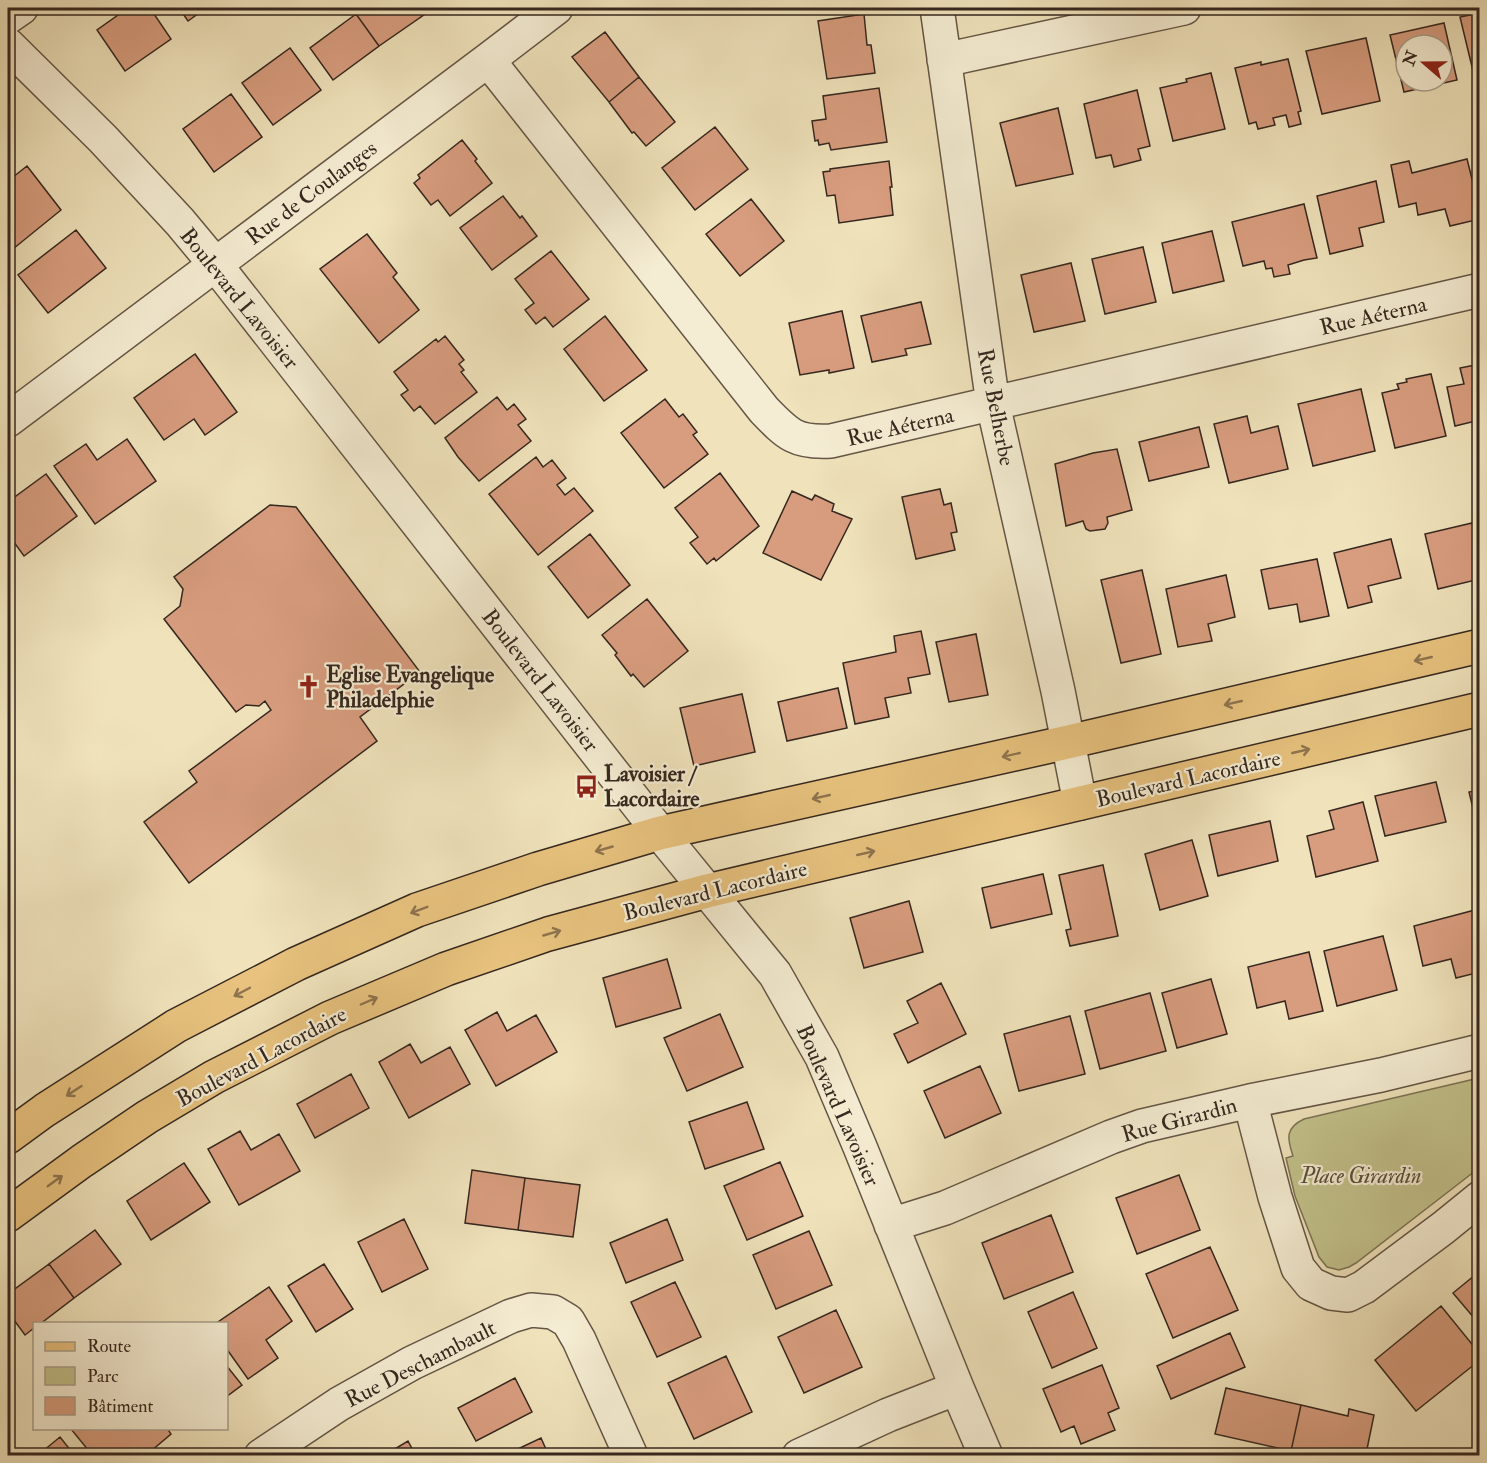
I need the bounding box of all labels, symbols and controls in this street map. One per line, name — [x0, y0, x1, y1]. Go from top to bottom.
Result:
north arrow — [1394, 33, 1454, 93]
text: N — [1399, 47, 1423, 69]
street label: Rue de Coulanges — [240, 134, 383, 251]
street label: Boulevard Lavoisier — [174, 222, 305, 376]
street label: Rue Aéterna — [1317, 290, 1430, 342]
street label: Rue Belherbe — [971, 346, 1021, 468]
street label: Rue Aéterna — [844, 401, 957, 453]
street label: Boulevard Lavoisier — [476, 603, 605, 758]
one-way arrow — [1413, 654, 1433, 665]
place label: Eglise Evangelique Philadelphie — [326, 661, 495, 715]
church icon: Eglise Evangelique Philadelphie — [295, 674, 321, 700]
one-way arrow — [1223, 698, 1242, 710]
street label: Boulevard Lacordaire — [1093, 744, 1283, 814]
one-way arrow — [1291, 745, 1310, 757]
one-way arrow — [1002, 749, 1021, 761]
place label: Lavoisier / Lacordaire — [604, 760, 700, 813]
bus stop icon: Lavoisier / Lacordaire — [573, 773, 599, 799]
one-way arrow — [812, 792, 831, 804]
one-way arrow — [595, 844, 614, 855]
one-way arrow — [856, 847, 875, 858]
street label: Boulevard Lacordaire — [620, 855, 810, 927]
one-way arrow — [410, 905, 429, 916]
one-way arrow — [542, 927, 561, 938]
one-way arrow — [234, 986, 251, 998]
one-way arrow — [359, 995, 378, 1006]
street label: Boulevard Lacordaire — [172, 1000, 351, 1114]
street label: Boulevard Lavoisier — [790, 1020, 887, 1191]
one-way arrow — [66, 1084, 83, 1097]
street label: Rue Girardin — [1118, 1091, 1240, 1149]
park label: Place Girardin — [1300, 1162, 1422, 1190]
one-way arrow — [46, 1174, 62, 1187]
street label: Rue Deschambault — [340, 1314, 501, 1414]
legend — [33, 1322, 228, 1430]
text: Route — [87, 1335, 131, 1358]
text: Parc — [87, 1365, 118, 1388]
text: Bâtiment — [87, 1395, 153, 1418]

